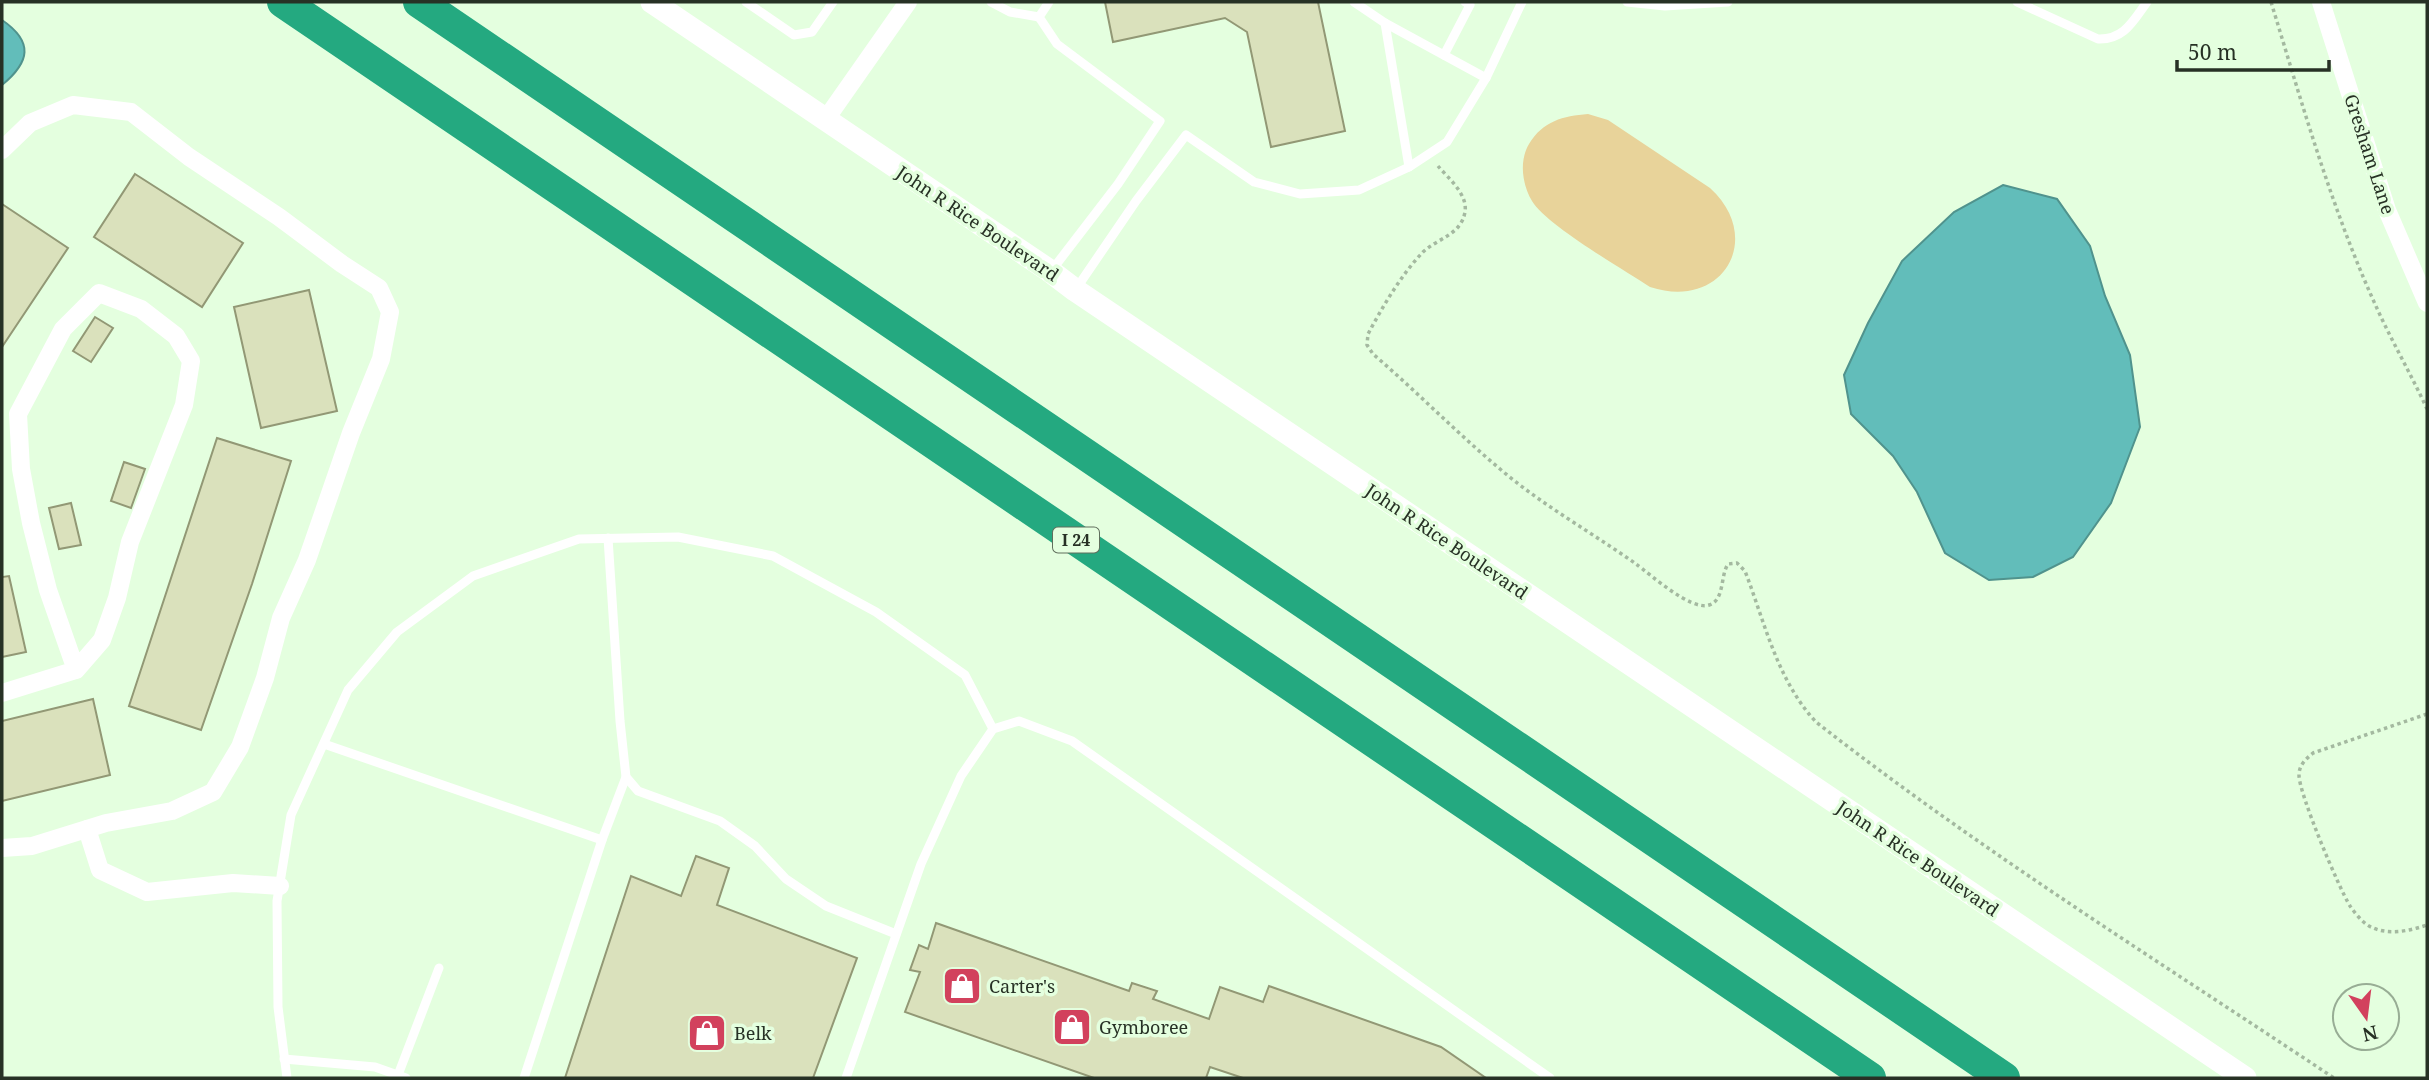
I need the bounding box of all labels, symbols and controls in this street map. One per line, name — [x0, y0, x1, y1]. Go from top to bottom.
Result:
scale bar — [2177, 28, 2329, 72]
text: 50 m — [2188, 38, 2237, 66]
street label: Gresham Lane — [2339, 91, 2401, 217]
street label: John R Rice Boulevard — [891, 159, 1064, 286]
street label: John R Rice Boulevard — [1360, 477, 1533, 604]
road number: I 24 — [1053, 527, 1099, 552]
street label: John R Rice Boulevard — [1831, 794, 2004, 921]
shop icon: Carter's — [941, 965, 983, 1007]
place label: Carter's — [989, 974, 1055, 998]
north arrow — [2331, 982, 2401, 1052]
shop icon: Gymboree — [1051, 1006, 1093, 1048]
shop icon: Belk — [686, 1012, 728, 1054]
place label: Gymboree — [1099, 1015, 1188, 1039]
text: N — [2360, 1019, 2381, 1048]
place label: Belk — [734, 1021, 772, 1045]

